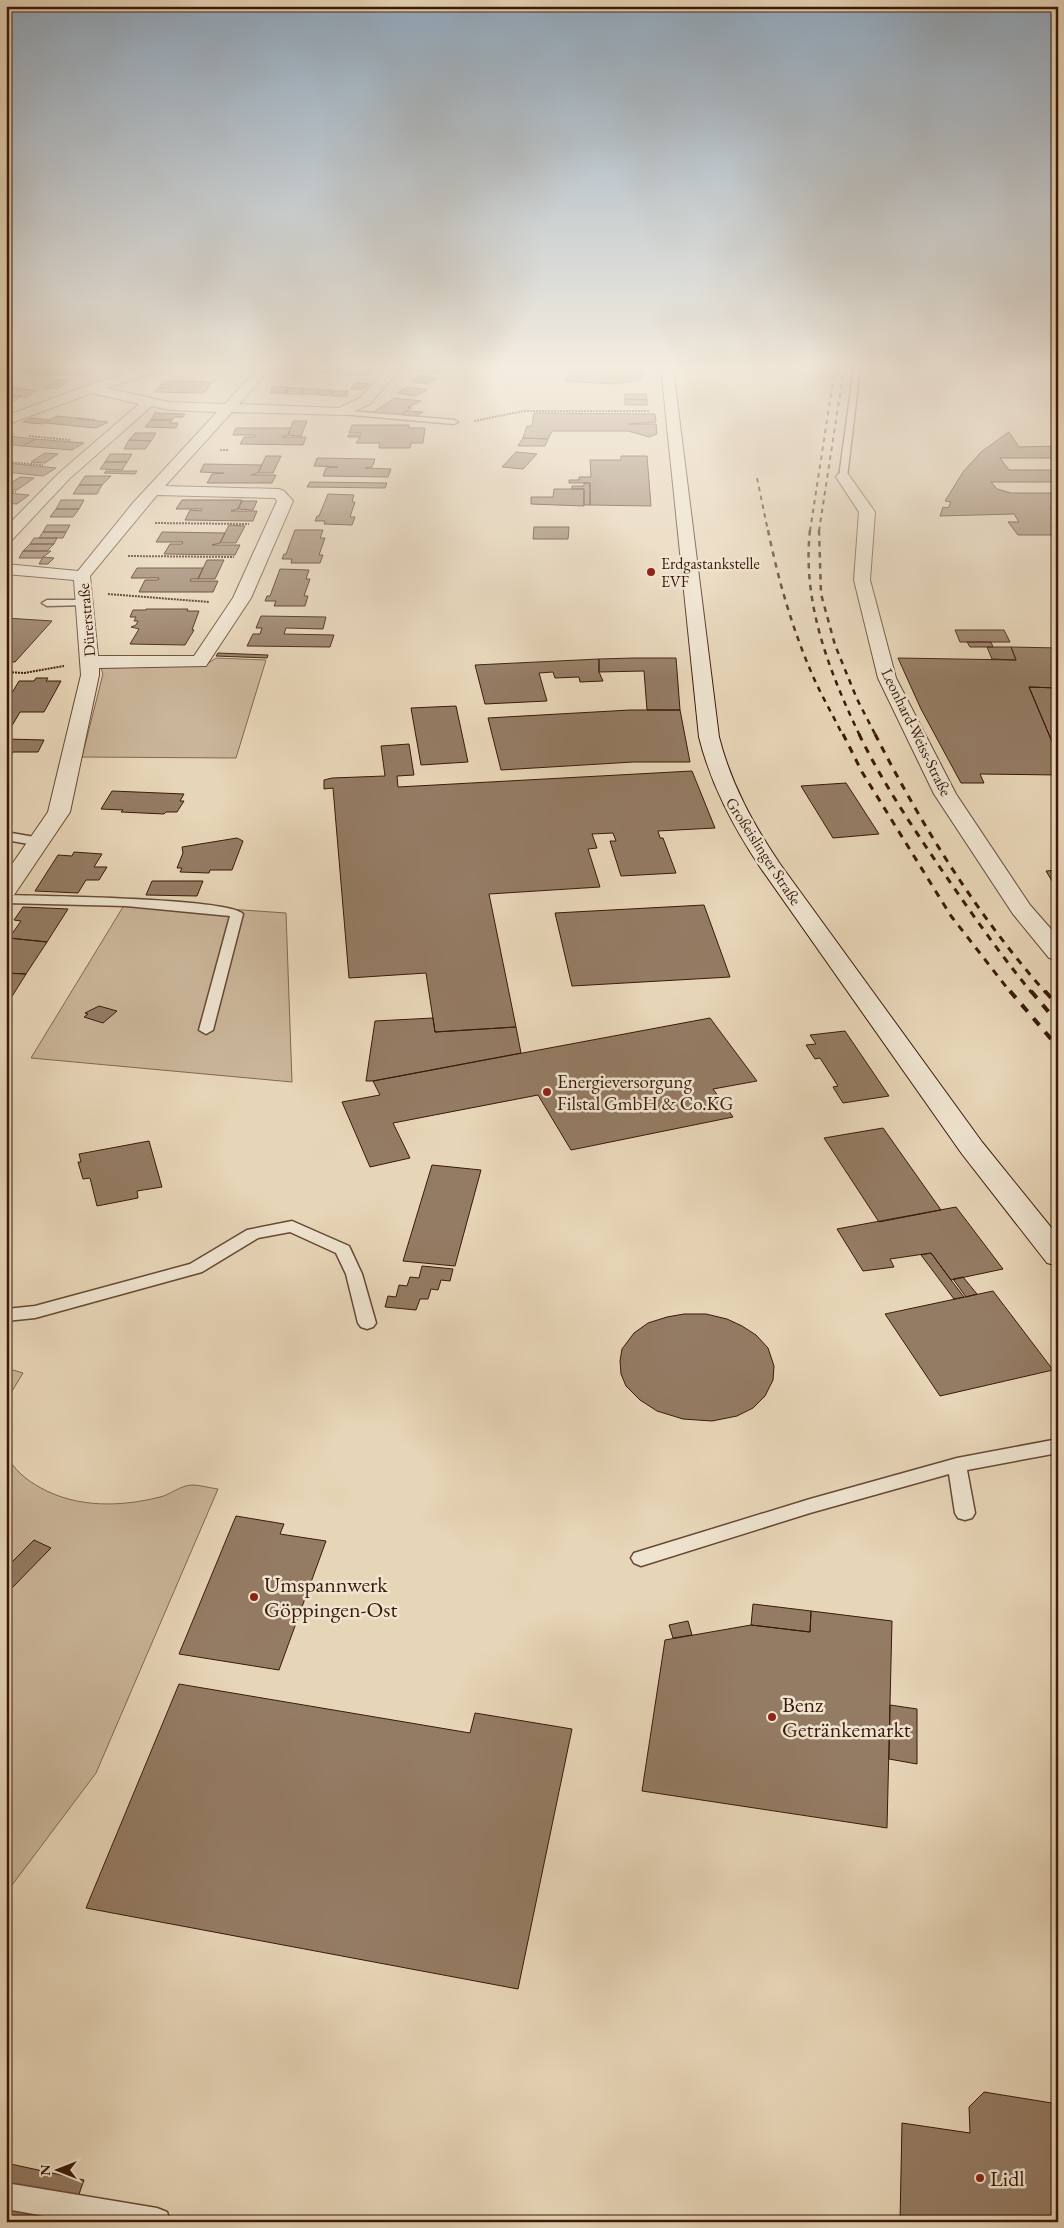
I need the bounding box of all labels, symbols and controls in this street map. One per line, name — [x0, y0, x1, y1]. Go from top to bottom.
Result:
place label: Erdgastankstelle EVF — [661, 553, 760, 592]
marker: Erdgastankstelle EVF — [645, 566, 657, 578]
street label: Dürerstraße — [73, 582, 100, 658]
street label: Leonhard-Weiss-Straße — [877, 665, 957, 800]
street label: Großeislinger Straße — [721, 793, 806, 909]
place label: Energieversorgung Filstal GmbH & Co.KG — [557, 1069, 733, 1116]
marker: Energieversorgung Filstal GmbH & Co.KG — [541, 1086, 553, 1098]
place label: Umspannwerk Göppingen-Ost — [264, 1570, 397, 1624]
marker: Umspannwerk Göppingen-Ost — [248, 1591, 260, 1603]
place label: Benz Getränkemarkt — [782, 1690, 911, 1744]
marker: Benz Getränkemarkt — [766, 1711, 778, 1723]
north arrow — [32, 2146, 82, 2196]
text: N — [36, 2164, 54, 2176]
place label: Lidl — [990, 2164, 1025, 2193]
marker: Lidl — [974, 2172, 986, 2184]

